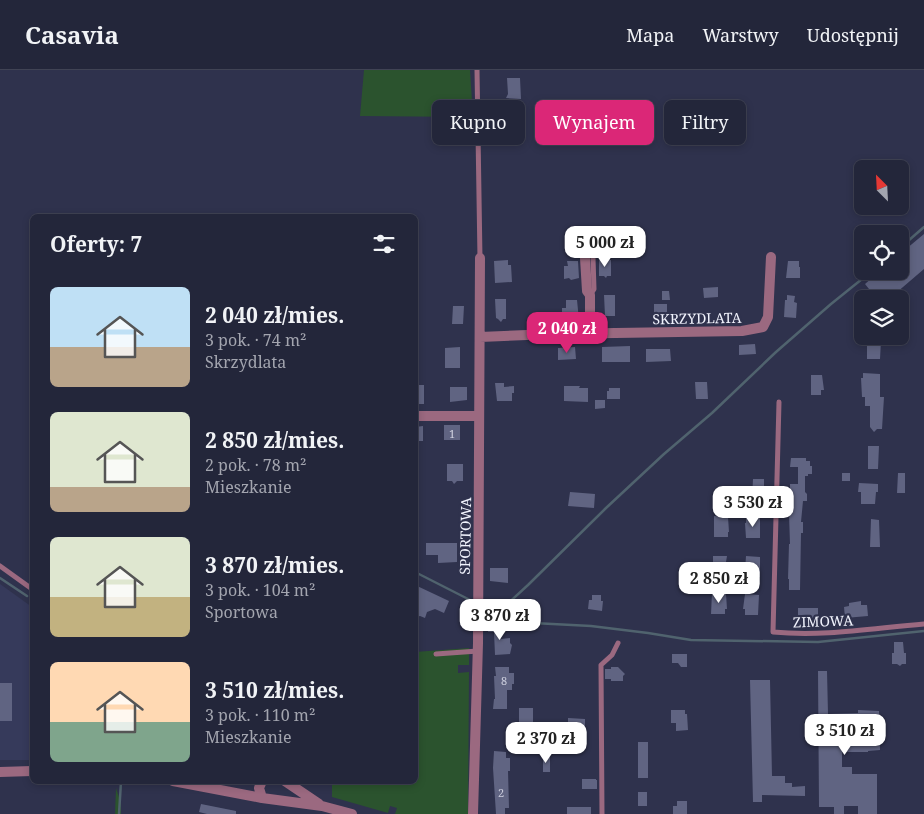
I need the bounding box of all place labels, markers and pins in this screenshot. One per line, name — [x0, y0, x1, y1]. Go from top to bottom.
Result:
pin: 5 000 zł — [553, 226, 657, 268]
pin: 2 040 zł — [515, 312, 619, 354]
pin: 3 530 zł — [701, 486, 805, 528]
pin: 2 850 zł — [667, 562, 771, 604]
pin: 3 870 zł — [448, 598, 552, 641]
pin: 3 510 zł — [793, 714, 897, 756]
pin: 2 370 zł — [494, 722, 598, 764]

